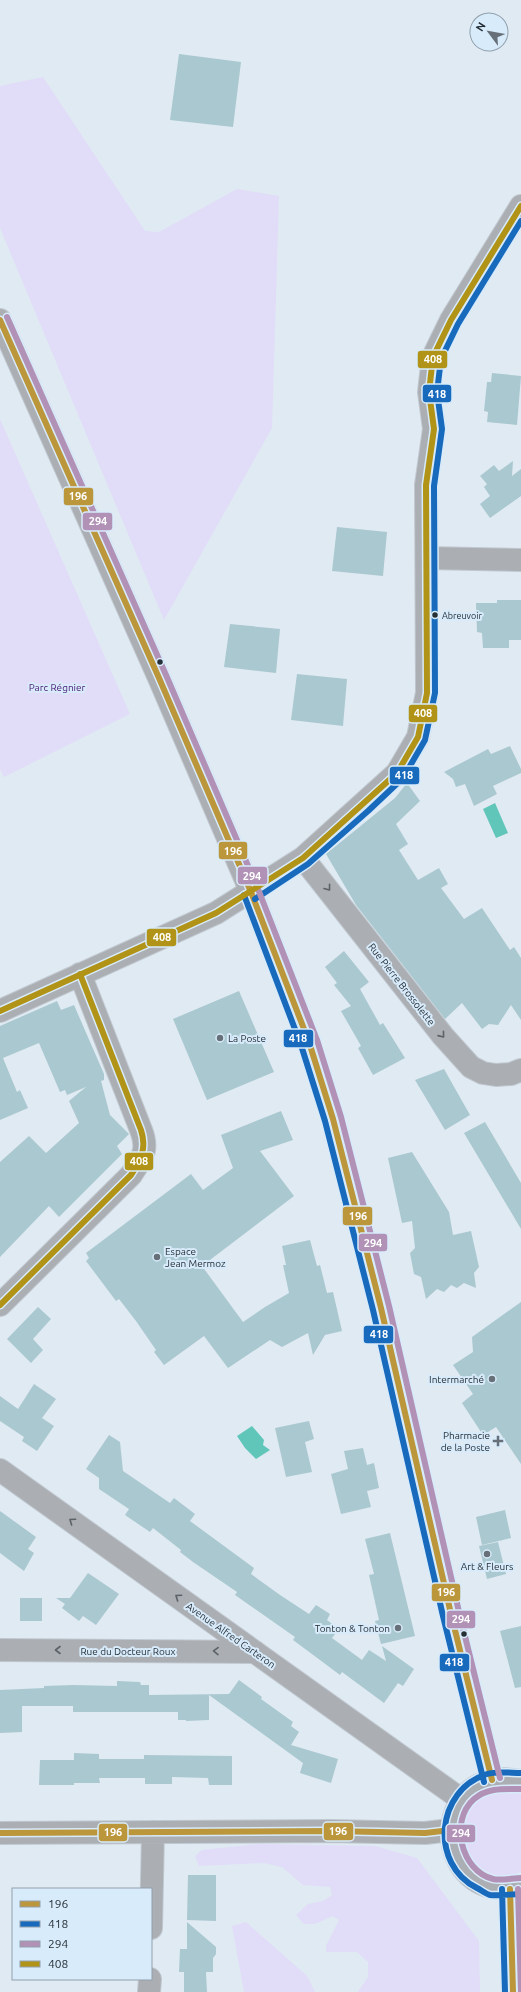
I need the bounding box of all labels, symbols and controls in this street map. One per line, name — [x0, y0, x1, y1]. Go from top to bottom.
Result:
north arrow — [469, 12, 509, 52]
text: N — [473, 20, 488, 33]
line badge: 408 — [417, 350, 448, 369]
text: 408 — [424, 353, 442, 365]
line badge: 418 — [422, 384, 452, 403]
text: 418 — [428, 388, 446, 400]
line badge: 196 — [63, 487, 94, 506]
text: 196 — [69, 490, 87, 502]
line badge: 294 — [82, 512, 113, 531]
text: 294 — [89, 515, 107, 527]
marker: Abreuvoir — [430, 610, 440, 620]
place label: Abreuvoir — [442, 611, 482, 621]
unlabelled marker — [155, 657, 165, 667]
park label: Parc Régnier — [29, 682, 86, 693]
line badge: 408 — [408, 704, 438, 723]
text: 408 — [414, 707, 432, 719]
line badge: 418 — [389, 766, 420, 785]
text: 418 — [395, 769, 413, 781]
line badge: 196 — [218, 841, 248, 860]
text: 196 — [224, 845, 242, 857]
line badge: 294 — [237, 866, 268, 885]
text: 294 — [243, 870, 261, 882]
one-way arrow — [323, 884, 330, 891]
line badge: 408 — [146, 928, 177, 947]
text: 408 — [153, 931, 171, 943]
street label: Rue Pierre Brossolette — [366, 941, 437, 1028]
line badge: 418 — [283, 1029, 314, 1048]
one-way arrow — [438, 1030, 445, 1037]
text: 418 — [289, 1032, 307, 1044]
marker: La Poste — [215, 1033, 225, 1043]
place label: La Poste — [228, 1033, 266, 1044]
line badge: 408 — [124, 1152, 154, 1171]
text: 408 — [130, 1155, 148, 1167]
line badge: 196 — [342, 1206, 373, 1226]
text: 196 — [349, 1210, 367, 1222]
line badge: 294 — [358, 1233, 388, 1252]
text: 294 — [364, 1237, 382, 1249]
place label: Espace Jean Mermoz — [165, 1246, 226, 1269]
marker: Espace Jean Mermoz — [152, 1252, 162, 1262]
line badge: 418 — [363, 1325, 394, 1344]
text: 418 — [370, 1328, 388, 1340]
place label: Intermarché — [429, 1374, 484, 1385]
marker: Intermarché — [487, 1374, 497, 1384]
place label: Pharmacie de la Poste — [441, 1430, 490, 1453]
marker: Pharmacie de la Poste — [493, 1436, 503, 1446]
one-way arrow — [69, 1518, 76, 1526]
marker: Art & Fleurs — [482, 1549, 492, 1559]
place label: Art & Fleurs — [461, 1561, 513, 1572]
line badge: 196 — [431, 1583, 461, 1602]
text: 196 — [437, 1586, 455, 1598]
one-way arrow — [175, 1594, 182, 1602]
street label: Avenue Alfred Carteron — [184, 1600, 277, 1670]
line badge: 294 — [446, 1610, 476, 1629]
text: 294 — [452, 1613, 470, 1625]
place label: Tonton & Tonton — [315, 1623, 390, 1634]
marker: Tonton & Tonton — [393, 1623, 403, 1633]
unlabelled marker — [459, 1629, 469, 1639]
one-way arrow — [55, 1646, 61, 1654]
street label: Rue du Docteur Roux — [80, 1646, 176, 1657]
one-way arrow — [213, 1647, 219, 1655]
line badge: 418 — [439, 1653, 470, 1672]
text: 418 — [445, 1656, 463, 1668]
line badge: 196 — [323, 1822, 354, 1841]
line badge: 196 — [98, 1823, 128, 1842]
line badge: 294 — [446, 1824, 476, 1843]
text: 196 — [329, 1825, 347, 1837]
text: 196 — [104, 1826, 122, 1838]
text: 294 — [452, 1827, 470, 1839]
legend — [12, 1888, 152, 1980]
text: 196 — [48, 1897, 69, 1910]
text: 418 — [48, 1917, 69, 1930]
text: 294 — [48, 1937, 69, 1950]
text: 408 — [48, 1957, 69, 1970]

